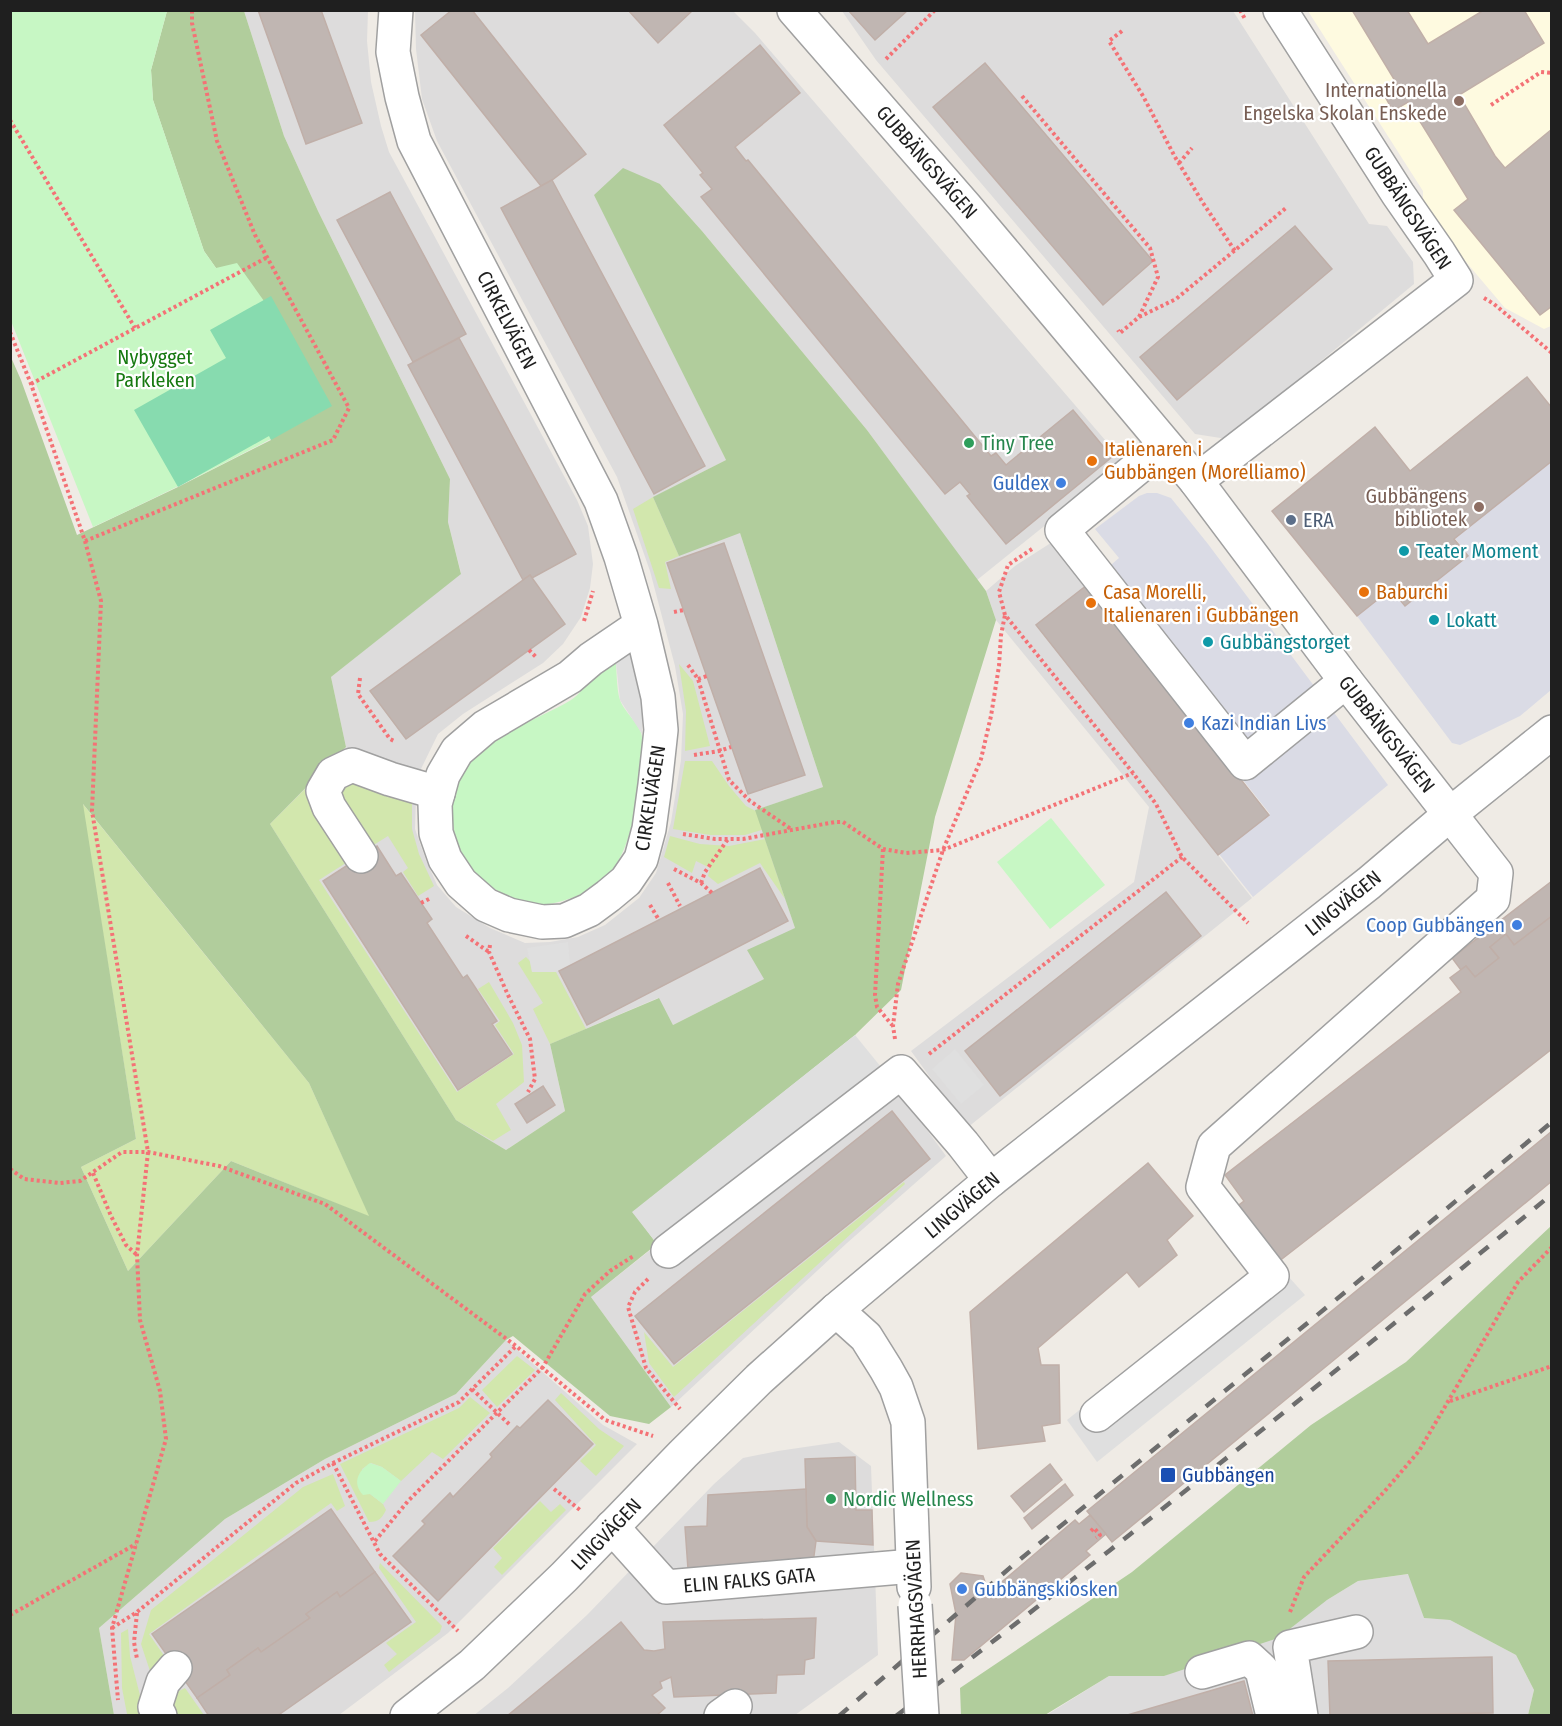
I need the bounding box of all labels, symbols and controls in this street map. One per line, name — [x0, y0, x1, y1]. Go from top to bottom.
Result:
place label: Internationella Engelska Skolan Enskede — [1243, 78, 1447, 125]
marker: Internationella Engelska Skolan Enskede — [1452, 94, 1466, 108]
street label: GUBBÄNGSVÄGEN — [871, 101, 983, 223]
street label: GUBBÄNGSVÄGEN — [1359, 142, 1457, 274]
street label: CIRKELVÄGEN — [472, 267, 542, 373]
park label: Nybygget Parkleken — [115, 345, 195, 392]
place label: Tiny Tree — [981, 431, 1054, 455]
marker: Tiny Tree — [962, 436, 976, 450]
place label: Italienaren i Gubbängen (Morelliamo) — [1104, 437, 1306, 484]
marker: Italienaren i Gubbängen (Morelliamo) — [1085, 454, 1099, 468]
place label: Guldex — [993, 471, 1049, 495]
marker: Guldex — [1054, 476, 1068, 490]
place label: Gubbängens bibliotek — [1366, 484, 1468, 531]
marker: Gubbängens bibliotek — [1472, 500, 1486, 514]
place label: ERA — [1303, 508, 1334, 532]
marker: ERA — [1284, 513, 1298, 527]
place label: Teater Moment — [1416, 539, 1539, 563]
marker: Teater Moment — [1397, 544, 1411, 558]
place label: Casa Morelli, Italienaren i Gubbängen — [1103, 580, 1299, 627]
place label: Baburchi — [1376, 580, 1448, 604]
marker: Baburchi — [1357, 585, 1371, 599]
marker: Casa Morelli, Italienaren i Gubbängen — [1084, 596, 1098, 610]
place label: Lokatt — [1446, 608, 1497, 632]
marker: Lokatt — [1427, 613, 1441, 627]
place label: Gubbängstorget — [1220, 630, 1351, 654]
marker: Gubbängstorget — [1201, 635, 1215, 649]
street label: GUBBÄNGSVÄGEN — [1334, 671, 1440, 797]
place label: Kazi Indian Livs — [1201, 711, 1327, 735]
marker: Kazi Indian Livs — [1182, 716, 1196, 730]
street label: CIRKELVÄGEN — [630, 743, 670, 853]
street label: LINGVÄGEN — [1300, 865, 1386, 941]
place label: Coop Gubbängen — [1366, 913, 1505, 937]
marker: Coop Gubbängen — [1510, 918, 1524, 932]
street label: LINGVÄGEN — [919, 1167, 1005, 1243]
place label: Gubbängen — [1182, 1463, 1275, 1487]
marker: Gubbängen — [1159, 1466, 1177, 1484]
place label: Nordic Wellness — [843, 1487, 974, 1511]
marker: Nordic Wellness — [824, 1492, 838, 1506]
street label: LINGVÄGEN — [566, 1493, 646, 1575]
street label: HERRHAGSVÄGEN — [900, 1539, 932, 1679]
street label: ELIN FALKS GATA — [682, 1562, 816, 1598]
place label: Gubbängskiosken — [974, 1577, 1118, 1601]
marker: Gubbängskiosken — [955, 1582, 969, 1596]

